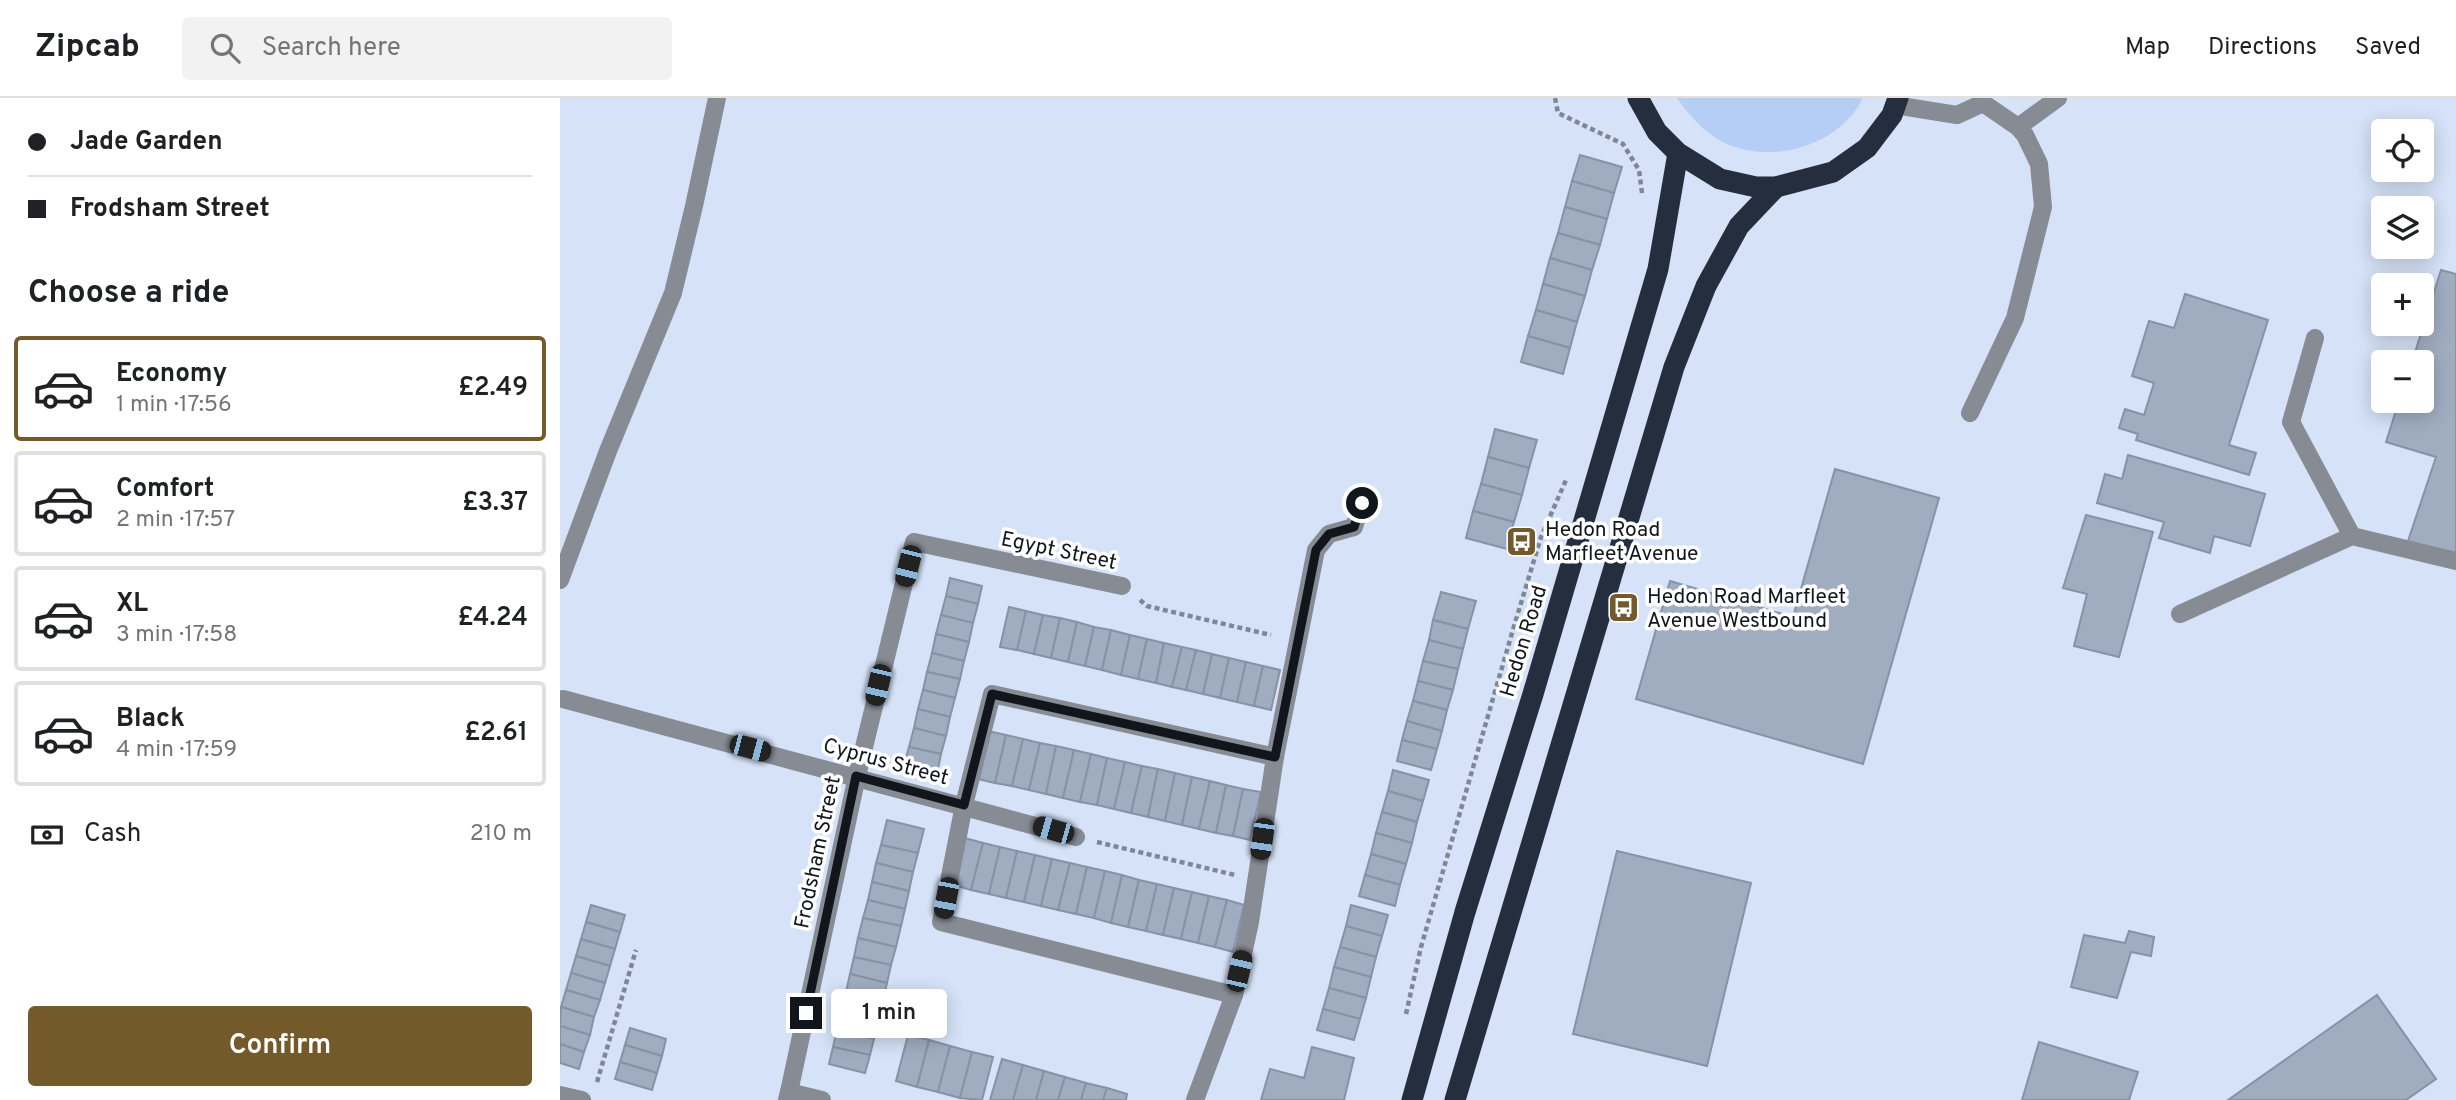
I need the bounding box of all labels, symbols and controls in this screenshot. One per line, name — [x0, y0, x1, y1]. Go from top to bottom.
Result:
search box — [182, 17, 672, 80]
text: Zipcab — [35, 27, 140, 69]
icon: search — [206, 29, 244, 67]
text: Search here — [262, 32, 401, 65]
text: Map — [2125, 33, 2170, 63]
text: Directions — [2208, 33, 2317, 63]
text: Saved — [2355, 33, 2421, 63]
map controls — [2371, 119, 2434, 413]
button: locate — [2371, 119, 2434, 182]
text: Jade Garden — [70, 126, 223, 159]
text: Frodsham Street — [70, 193, 270, 226]
button: layers — [2371, 196, 2434, 259]
button: + — [2371, 273, 2434, 336]
text: Choose a ride — [28, 274, 229, 314]
button: − — [2371, 350, 2434, 413]
icon: car — [32, 357, 95, 420]
text: Economy — [116, 358, 227, 391]
text: £2.49 — [458, 372, 528, 405]
text: 1 min · 17:56 — [116, 391, 232, 420]
icon: car — [32, 472, 95, 535]
text: Comfort — [116, 473, 214, 506]
text: £3.37 — [462, 487, 528, 520]
route start — [1346, 487, 1378, 519]
text: 2 min · 17:57 — [116, 506, 235, 535]
place label: Hedon Road Marfleet Avenue — [1545, 517, 1698, 568]
bus stop icon: Hedon Road Marfleet Avenue — [1505, 524, 1539, 558]
street label: Egypt Street — [998, 526, 1119, 577]
car — [893, 543, 924, 589]
street label: Hedon Road — [1495, 582, 1554, 700]
place label: Hedon Road Marfleet Avenue Westbound — [1647, 584, 1846, 635]
icon: car — [32, 587, 95, 650]
text: XL — [116, 588, 148, 621]
bus stop icon: Hedon Road Marfleet Avenue Westbound — [1607, 591, 1641, 625]
text: £4.24 — [457, 602, 528, 635]
text: 3 min · 17:58 — [116, 621, 237, 650]
car — [864, 662, 893, 708]
icon: car — [32, 702, 95, 765]
text: Black — [116, 703, 185, 736]
text: £2.61 — [464, 717, 528, 750]
car — [727, 732, 774, 764]
street label: Cyprus Street — [820, 733, 951, 792]
text: 4 min · 17:59 — [116, 736, 237, 765]
street label: Frodsham Street — [789, 774, 848, 931]
car — [1030, 814, 1077, 846]
icon: cash — [28, 816, 66, 854]
car — [1249, 817, 1276, 861]
text: Cash — [84, 818, 141, 851]
text: 210 m — [470, 820, 532, 849]
car — [932, 875, 961, 921]
car — [1225, 948, 1254, 994]
callout: 1 min — [830, 988, 946, 1038]
route end — [790, 997, 822, 1029]
text: 1 min — [862, 999, 916, 1028]
button: Confirm — [28, 1006, 532, 1086]

